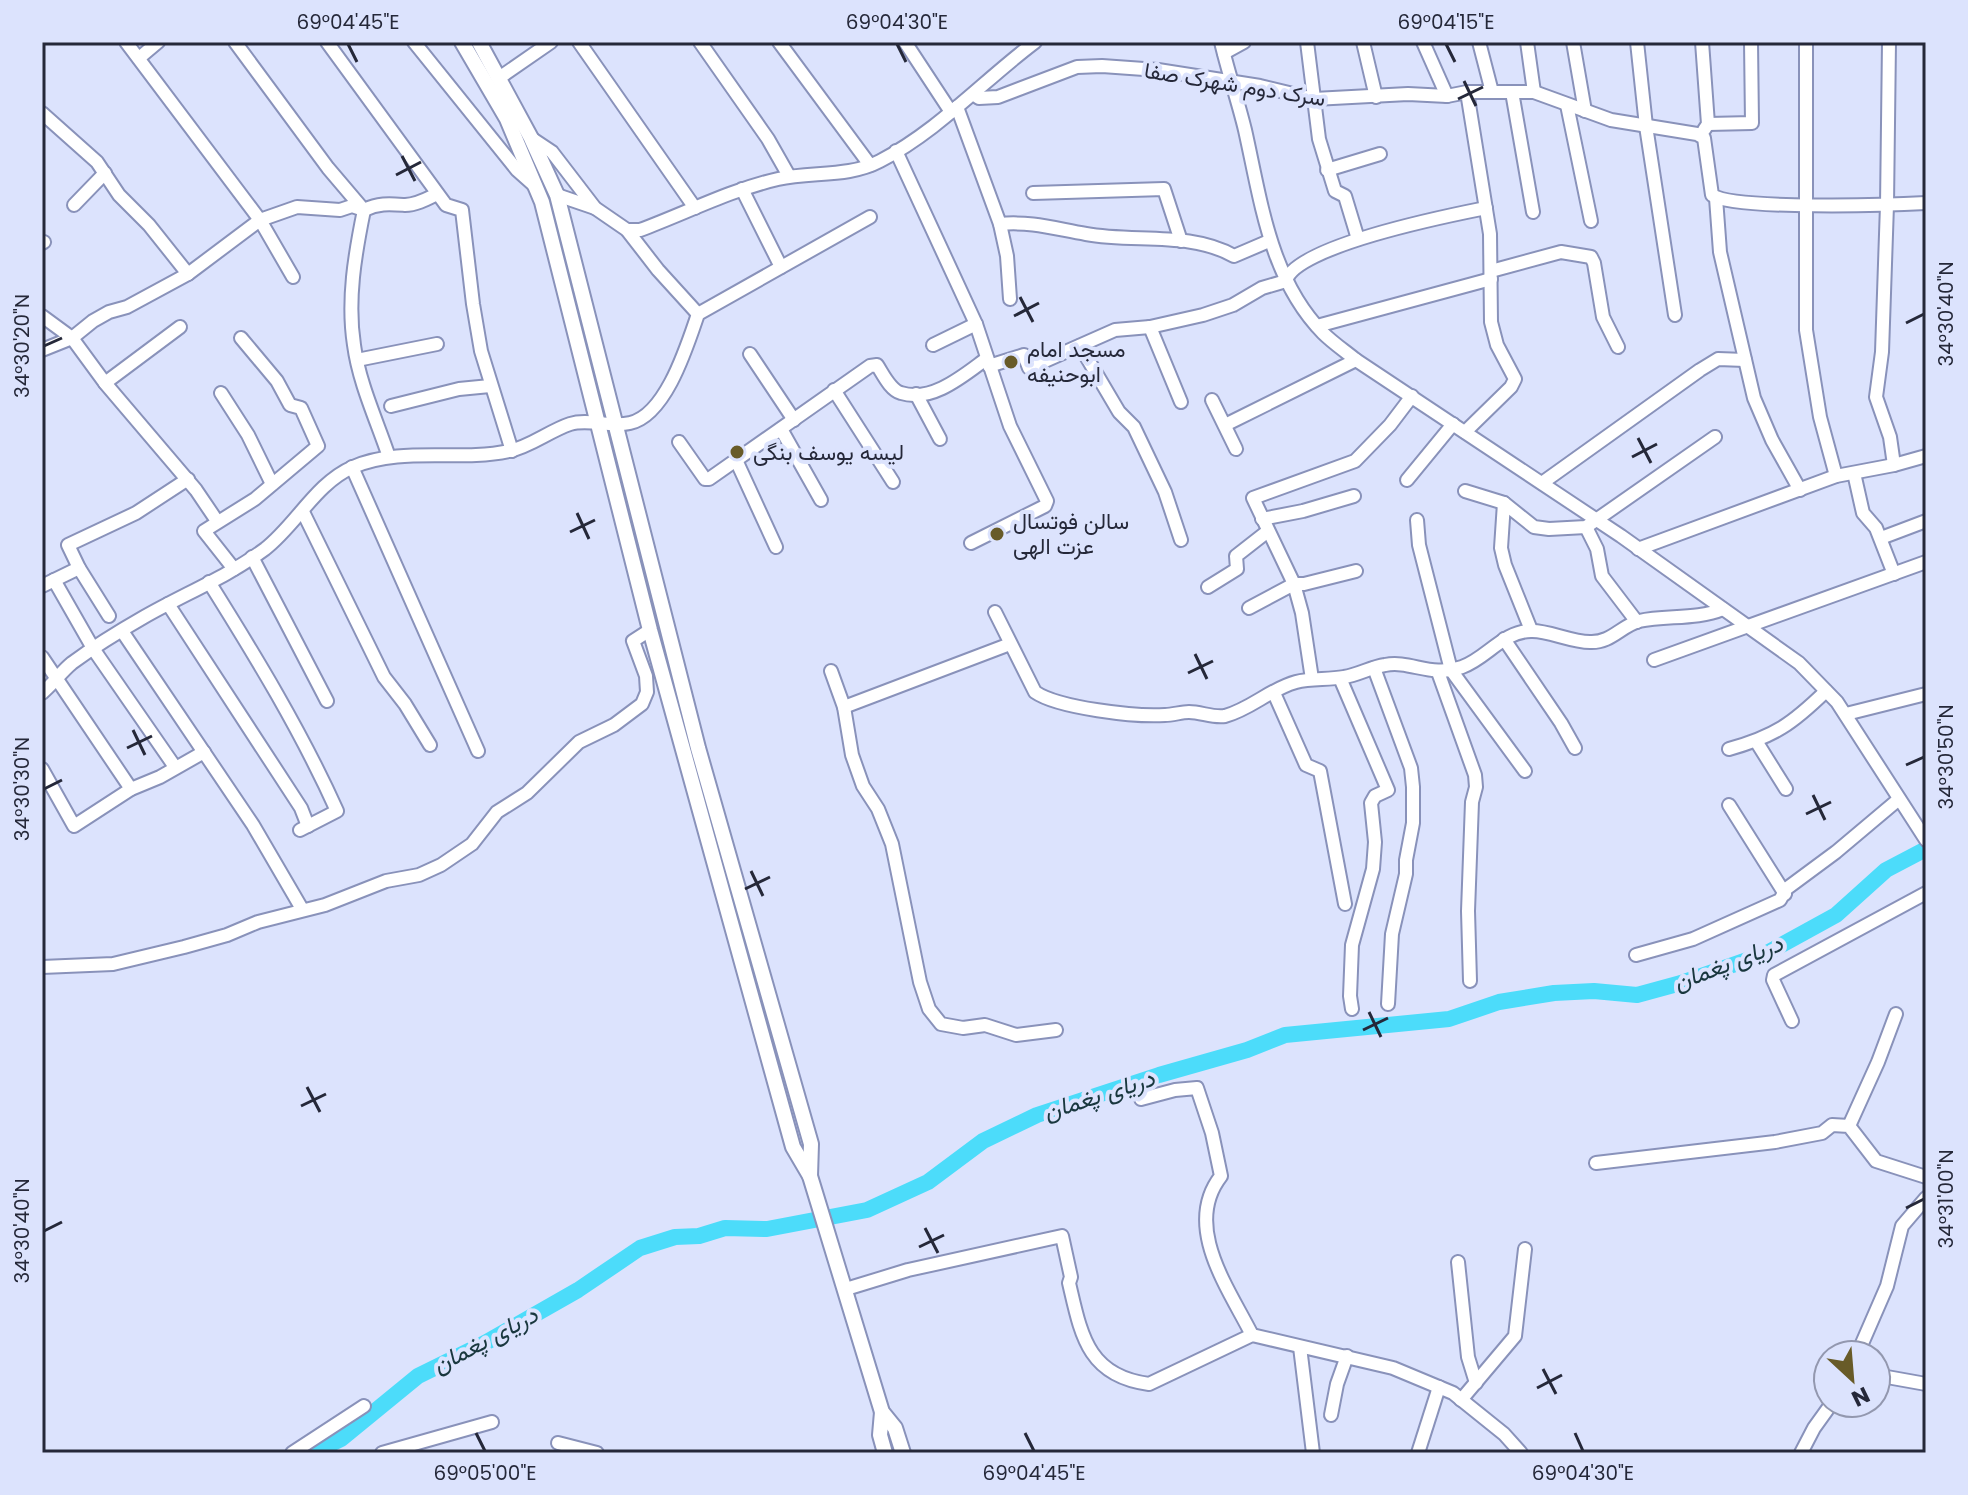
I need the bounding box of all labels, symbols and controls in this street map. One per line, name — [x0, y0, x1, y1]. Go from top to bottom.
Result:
text: 69°04'45"E — [296, 8, 400, 36]
text: 69°04'30"E — [846, 8, 948, 36]
text: 69°04'15"E — [1398, 8, 1494, 36]
street label: سرک دوم شهرک صفا — [1142, 55, 1328, 114]
text: 34°30'40"N — [1932, 261, 1960, 367]
text: 34°30'20"N — [8, 294, 36, 398]
place label: مسجد امام ابوحنیفه — [1027, 334, 1126, 390]
marker: مسجد امام ابوحنیفه — [1002, 353, 1020, 371]
place label: لیسه یوسف بنگی — [753, 437, 904, 468]
marker: لیسه یوسف بنگی — [728, 443, 746, 461]
place label: سالن فوتسال عزت الهی — [1013, 506, 1129, 562]
marker: سالن فوتسال عزت الهی — [988, 525, 1006, 543]
text: 34°30'50"N — [1932, 704, 1960, 810]
text: 34°30'30"N — [8, 737, 36, 841]
water label: دریای پغمان — [1668, 926, 1788, 999]
water label: دریای پغمان — [1039, 1061, 1159, 1128]
text: 34°31'00"N — [1932, 1150, 1960, 1248]
text: 34°30'40"N — [8, 1178, 36, 1284]
water label: دریای پغمان — [426, 1298, 544, 1381]
north arrow — [1812, 1339, 1892, 1419]
text: N — [1846, 1379, 1875, 1414]
text: 69°05'00"E — [433, 1459, 537, 1487]
text: 69°04'45"E — [982, 1459, 1086, 1487]
text: 69°04'30"E — [1532, 1459, 1634, 1487]

